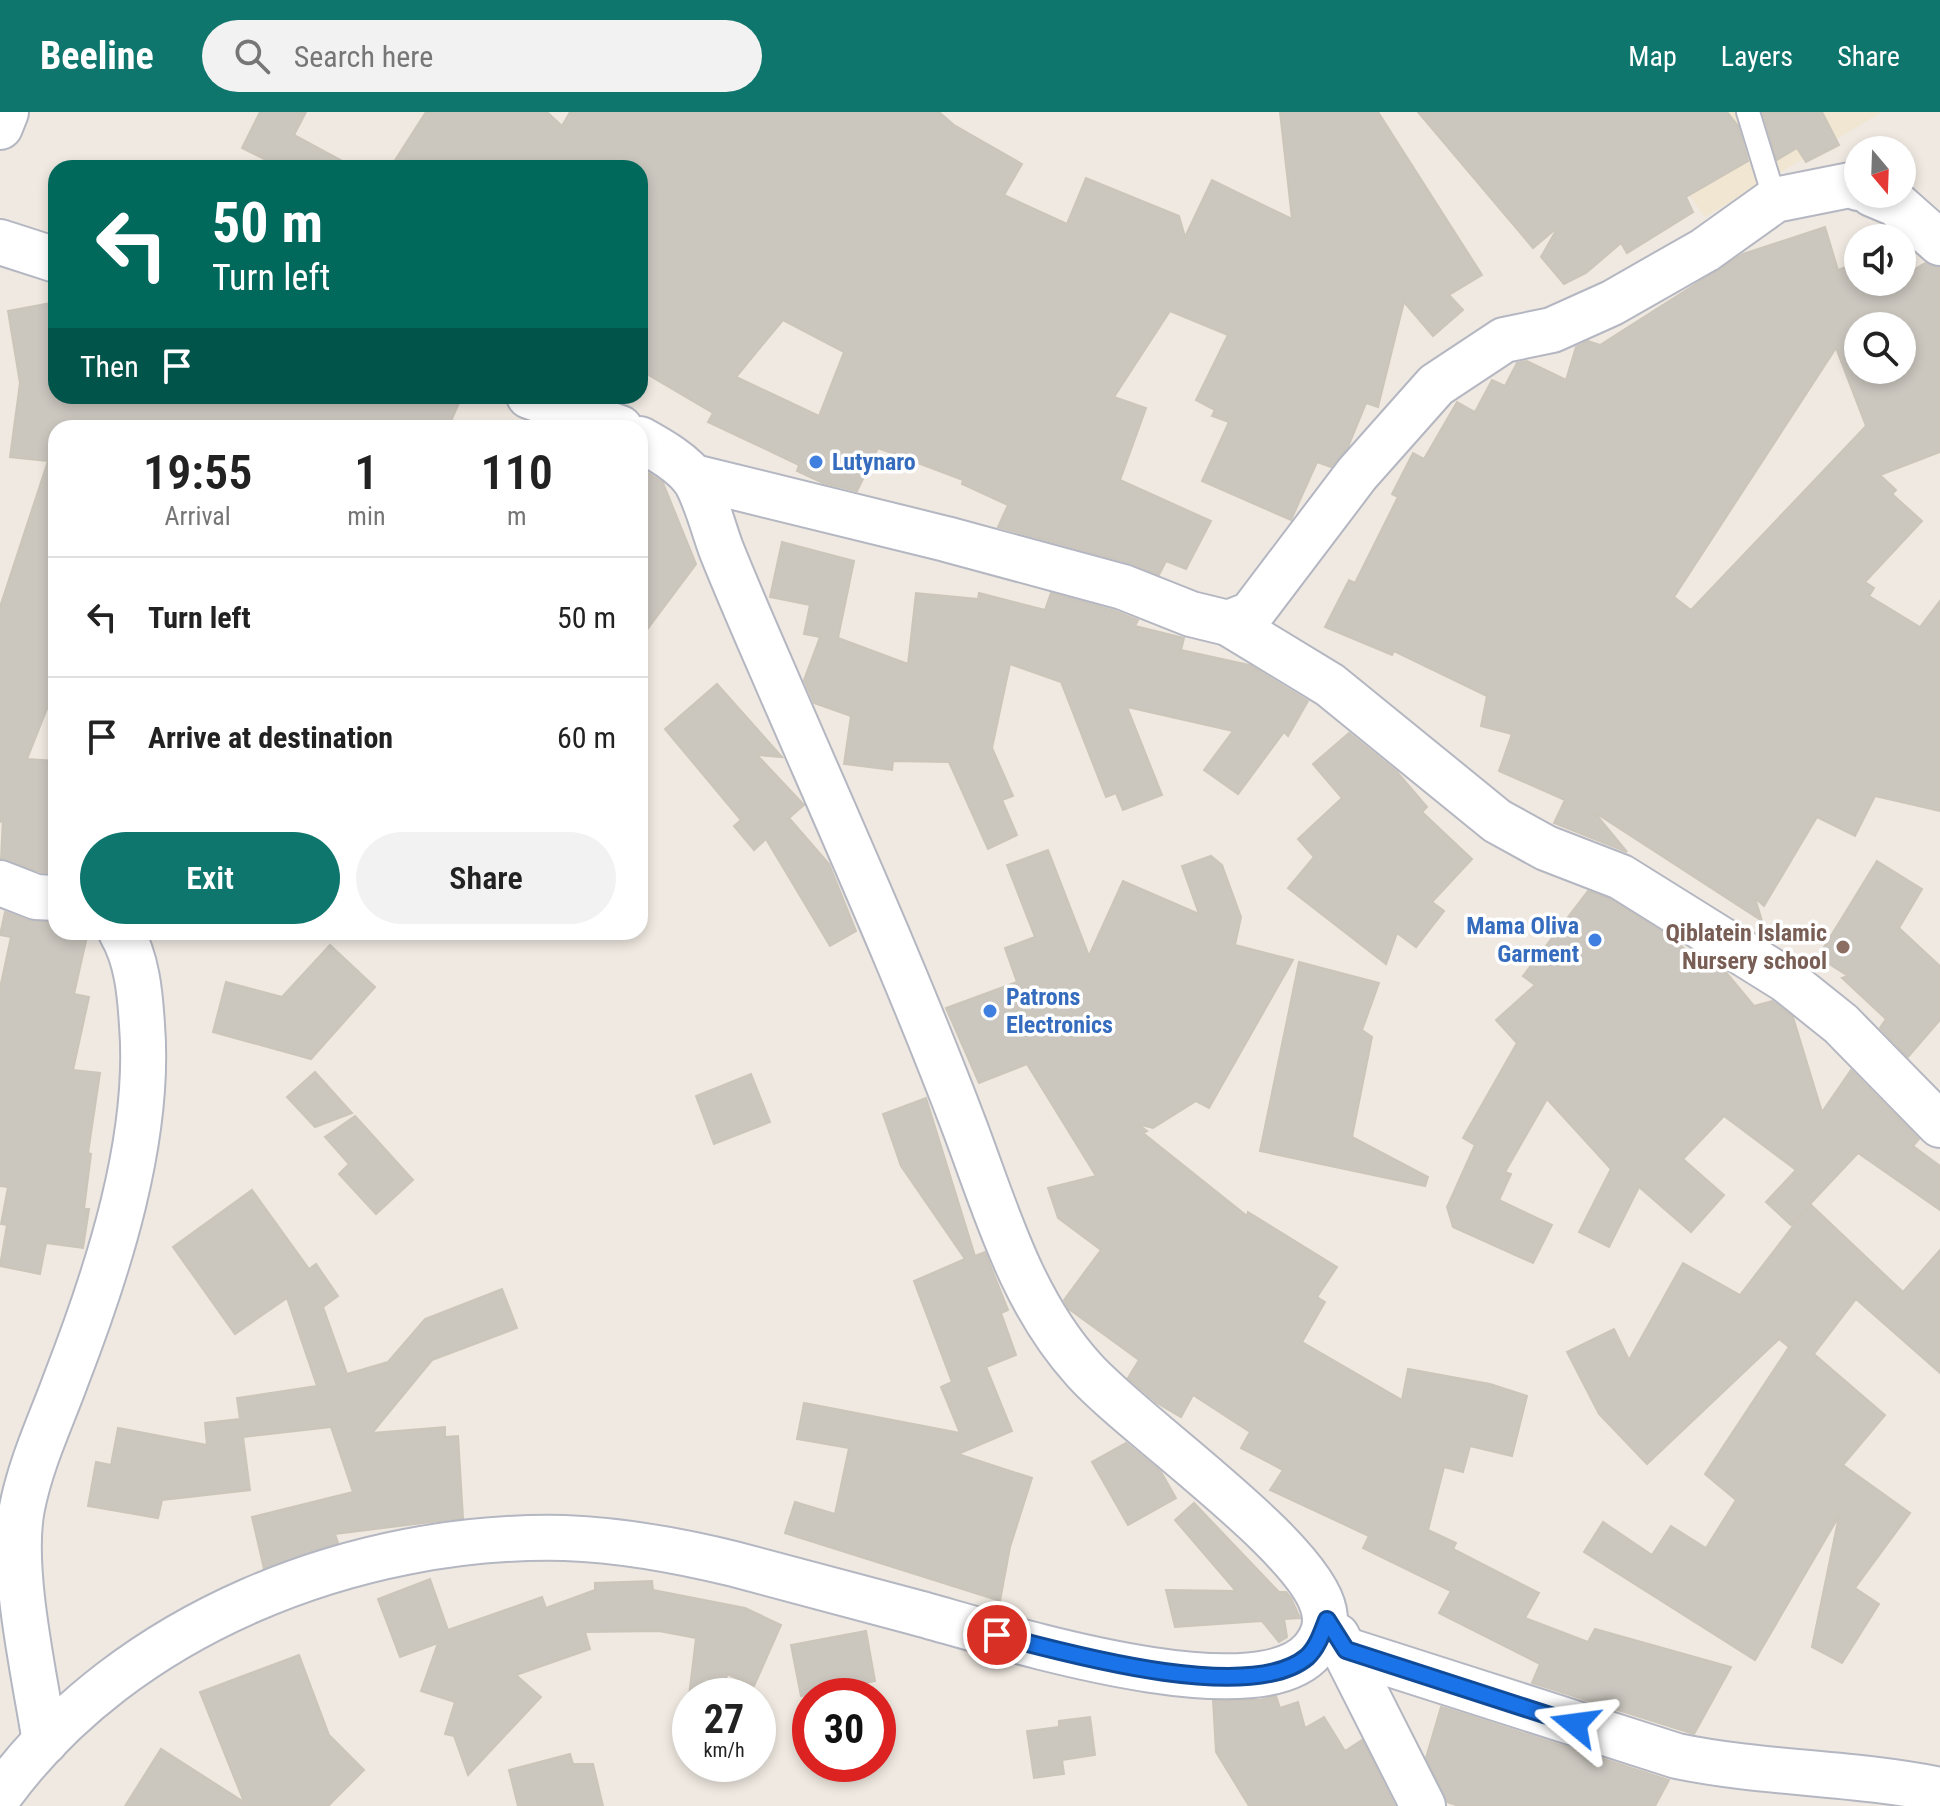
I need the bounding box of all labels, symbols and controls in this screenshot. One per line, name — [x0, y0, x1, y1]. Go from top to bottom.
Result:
search box — [202, 20, 762, 92]
text: Beeline — [40, 34, 154, 78]
icon: search — [230, 34, 274, 78]
text: Search here — [294, 39, 433, 74]
text: Map — [1628, 40, 1677, 73]
text: Layers — [1721, 40, 1793, 73]
text: Share — [1837, 40, 1900, 73]
north arrow — [1844, 136, 1916, 208]
map controls — [1844, 136, 1916, 384]
text: 50 m — [212, 190, 323, 256]
icon: left — [80, 192, 184, 296]
button: sound — [1844, 224, 1916, 296]
text: Turn left — [212, 257, 330, 299]
button: search — [1844, 312, 1916, 384]
icon: arrive — [155, 344, 199, 388]
text: Then — [80, 349, 139, 384]
text: 19:55 — [143, 444, 252, 501]
text: 1 — [354, 444, 378, 501]
text: 110 — [481, 444, 553, 501]
place label: Lutynaro — [832, 448, 916, 476]
marker: Lutynaro — [807, 453, 825, 471]
text: Arrival — [165, 501, 231, 531]
text: min — [347, 501, 385, 531]
text: m — [507, 501, 527, 531]
icon: left — [80, 595, 124, 639]
text: Turn left — [148, 600, 251, 635]
text: 50 m — [557, 600, 616, 635]
icon: arrive — [80, 715, 124, 759]
text: Arrive at destination — [148, 720, 393, 755]
text: 60 m — [557, 720, 616, 755]
button: Exit — [80, 832, 340, 924]
button: Share — [356, 832, 616, 924]
place label: Mama Oliva Garment — [1466, 912, 1579, 968]
place label: Qiblatein Islamic Nursery school — [1665, 919, 1827, 975]
marker: Mama Oliva Garment — [1586, 931, 1604, 949]
marker: Qiblatein Islamic Nursery school — [1834, 938, 1852, 956]
place label: Patrons Electronics — [1006, 983, 1113, 1039]
marker: Patrons Electronics — [981, 1002, 999, 1020]
pin — [963, 1601, 1031, 1669]
icon: arrive — [975, 1613, 1019, 1657]
speed limit sign: 30 — [792, 1678, 896, 1782]
position arrow — [1533, 1682, 1617, 1766]
text: 27 — [704, 1696, 744, 1743]
text: km/h — [703, 1738, 745, 1762]

